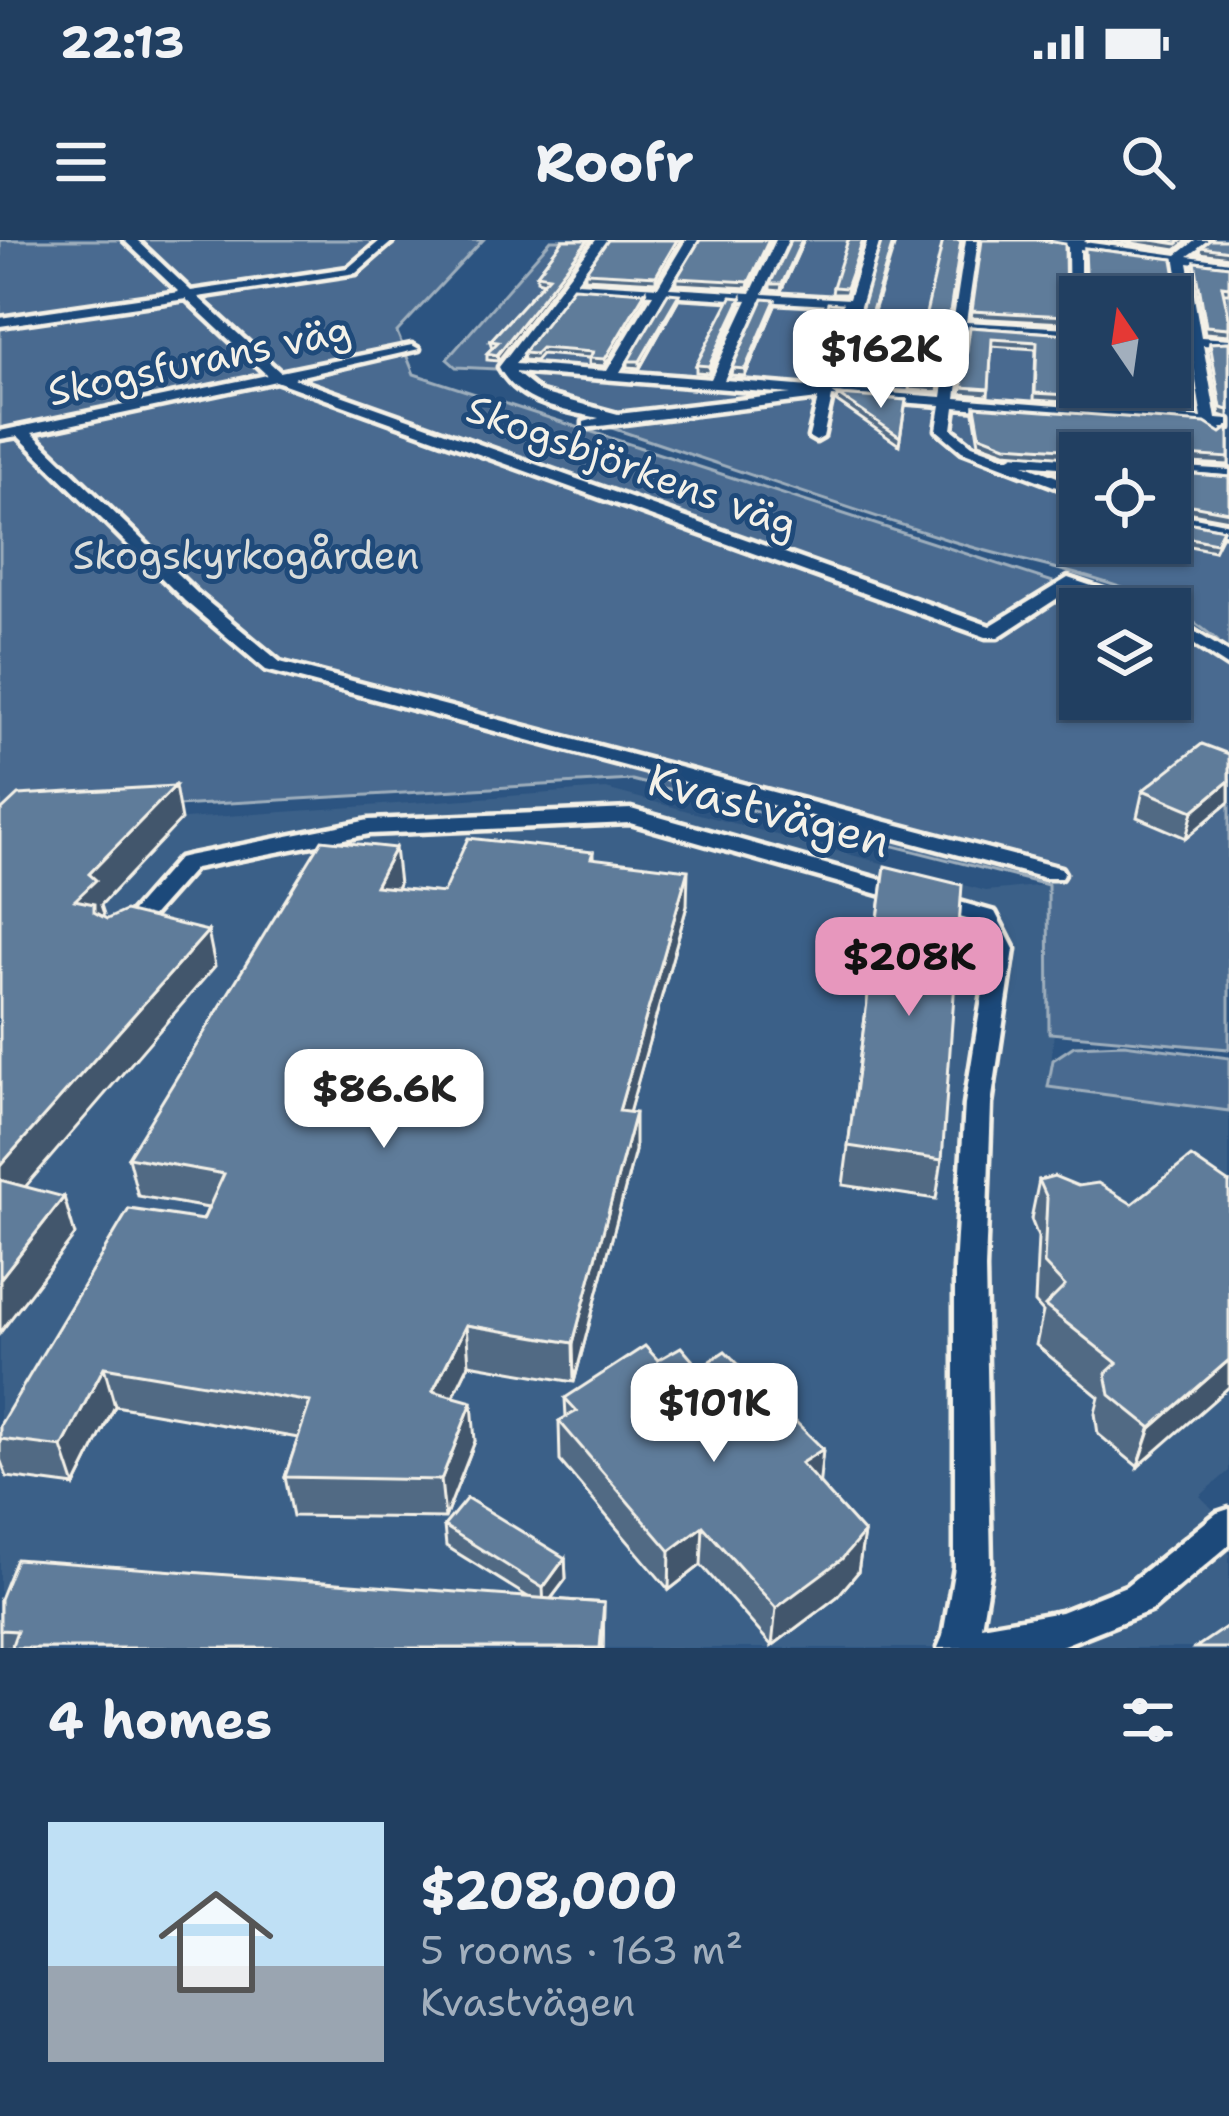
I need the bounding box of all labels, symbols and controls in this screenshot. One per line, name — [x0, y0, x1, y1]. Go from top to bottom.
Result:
text: 22:13 — [60, 12, 185, 72]
text: Roofr — [535, 126, 694, 198]
icon: menu — [48, 129, 114, 195]
icon: search — [1115, 129, 1181, 195]
north arrow — [1059, 276, 1191, 408]
map controls — [1059, 276, 1191, 720]
street label: Skogsfurans väg — [43, 303, 355, 417]
pin: $162K — [797, 309, 965, 411]
text: $162K — [820, 322, 942, 374]
street label: Skogsbjörkens väg — [460, 382, 804, 550]
button: locate — [1059, 432, 1191, 564]
park label: Skogskyrkogården — [73, 529, 419, 581]
button: layers — [1059, 588, 1191, 720]
street label: Kvastvägen — [641, 749, 897, 871]
pin: $208K — [825, 917, 993, 1019]
text: $208K — [842, 930, 976, 982]
pin: $86.6K — [286, 1049, 482, 1151]
text: $86.6K — [312, 1062, 456, 1114]
pin: $101K — [630, 1363, 798, 1465]
text: $101K — [658, 1376, 770, 1428]
text: 4 homes — [48, 1686, 272, 1754]
icon: filters — [1115, 1687, 1181, 1753]
text: $208,000 — [420, 1856, 678, 1924]
icon: home — [144, 1870, 288, 2014]
text: 5 rooms · 163 m² — [420, 1924, 743, 1976]
text: Kvastvägen — [420, 1976, 635, 2028]

